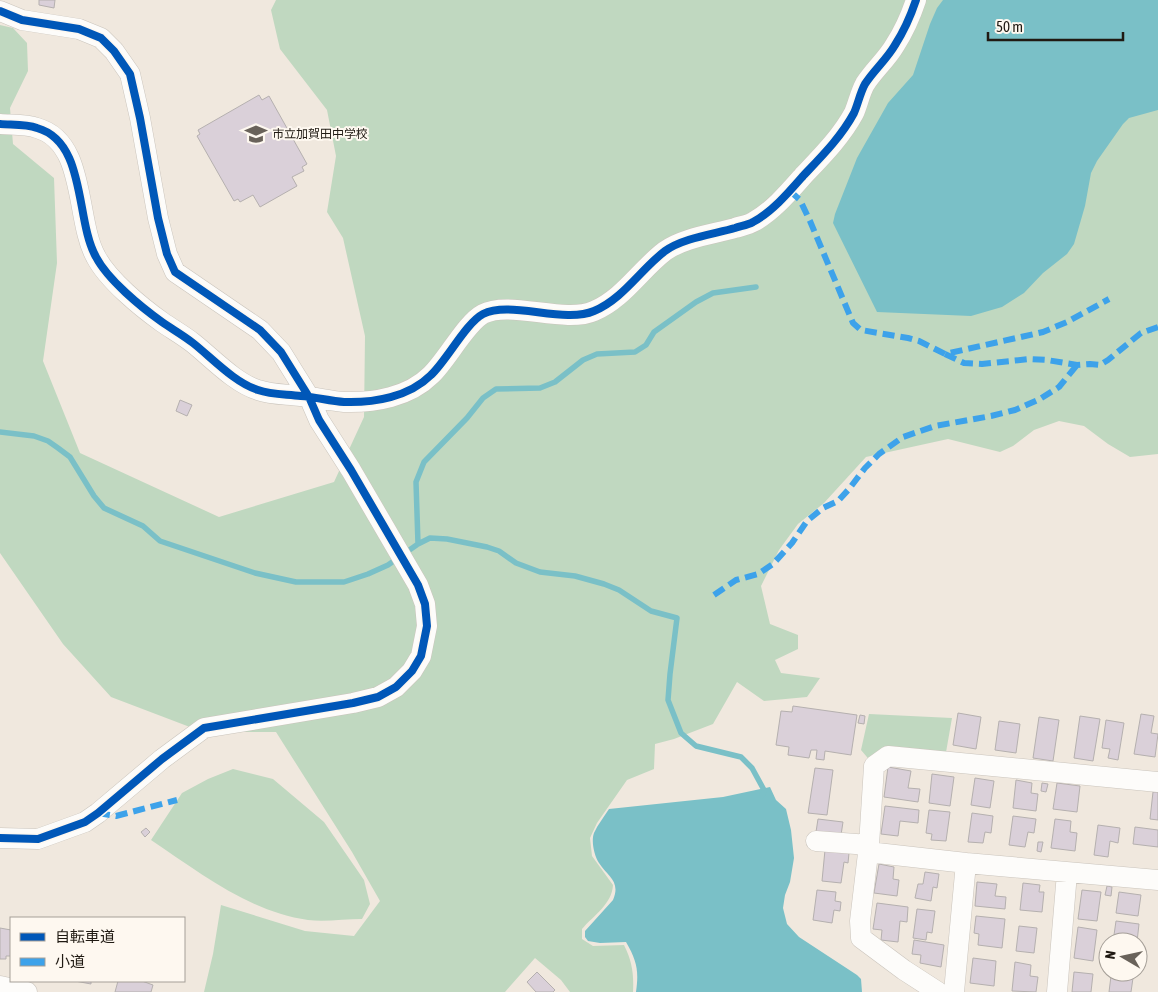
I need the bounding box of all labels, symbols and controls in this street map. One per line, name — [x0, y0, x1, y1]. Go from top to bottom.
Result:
scale bar — [988, 10, 1123, 42]
text: 50 m — [996, 18, 1023, 35]
school or university icon: 市立加賀田中学校 — [243, 121, 269, 147]
place label: 市立加賀田中学校 — [272, 127, 368, 141]
legend — [10, 917, 185, 982]
text: 自転車道 — [55, 928, 115, 945]
north arrow — [1098, 932, 1148, 982]
text: N — [1102, 950, 1119, 960]
text: 小道 — [55, 953, 85, 970]

